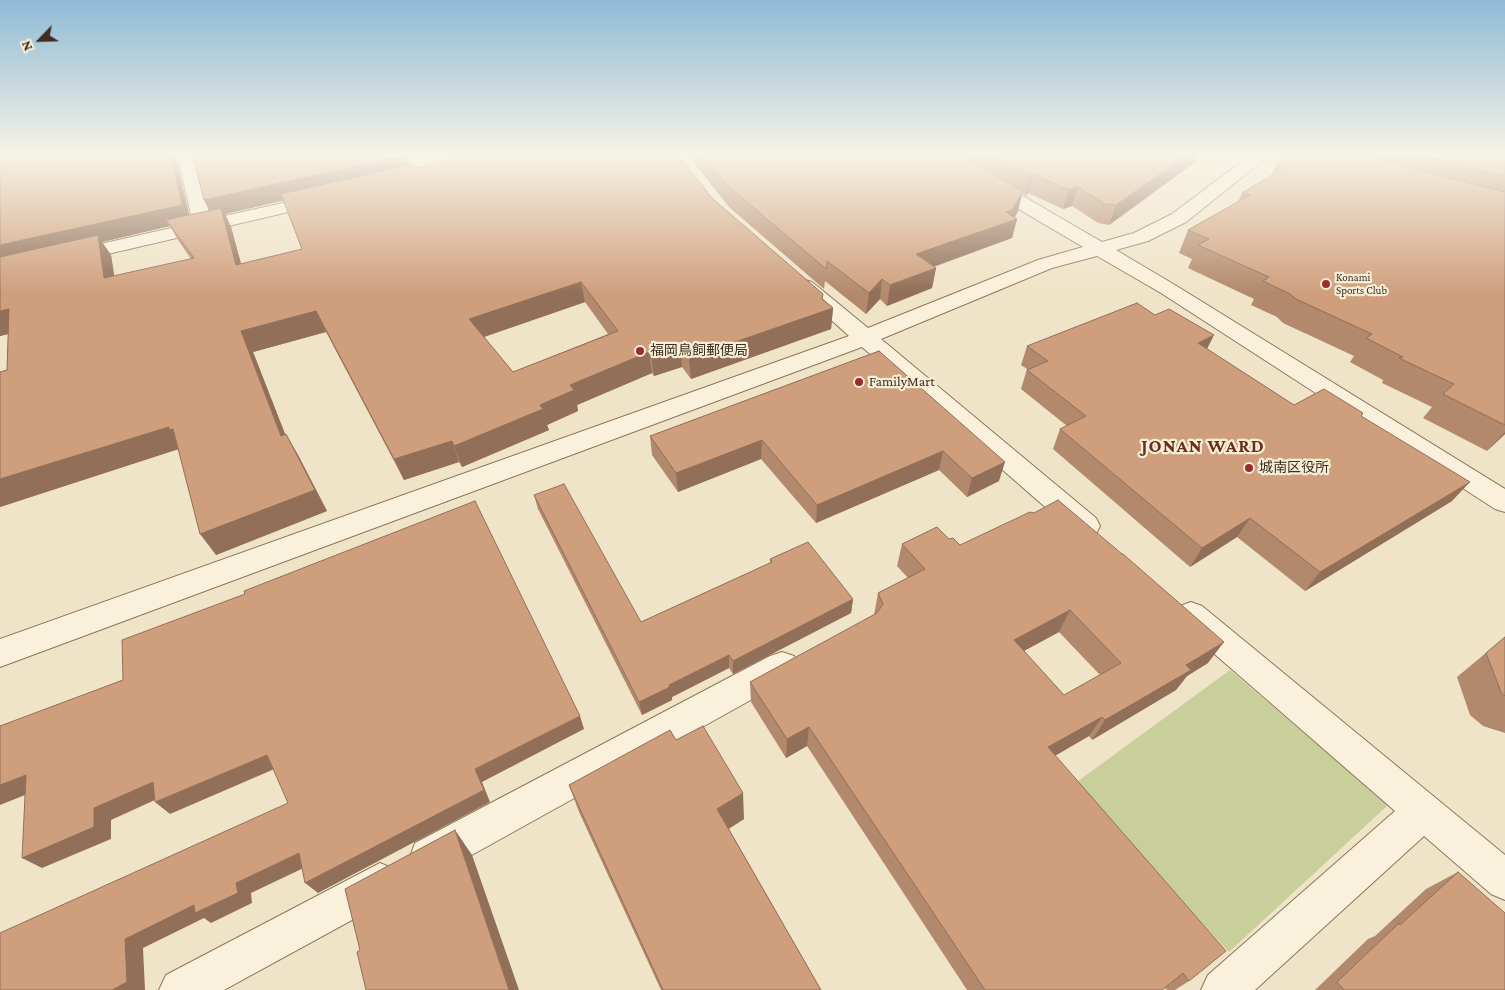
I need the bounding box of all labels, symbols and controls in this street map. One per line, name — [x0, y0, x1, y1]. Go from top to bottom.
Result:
north arrow — [15, 15, 65, 65]
text: N — [17, 38, 36, 54]
place label: Konami Sports Club — [1336, 271, 1387, 297]
marker: Konami Sports Club — [1320, 278, 1332, 290]
place label: 福岡鳥飼郵便局 — [650, 343, 748, 359]
marker: 福岡鳥飼郵便局 — [634, 345, 646, 357]
place label: FamilyMart — [869, 374, 935, 390]
marker: FamilyMart — [853, 376, 865, 388]
district label: JONAN WARD — [1140, 435, 1266, 457]
place label: 城南区役所 — [1259, 460, 1329, 476]
marker: 城南区役所 — [1243, 462, 1255, 474]

